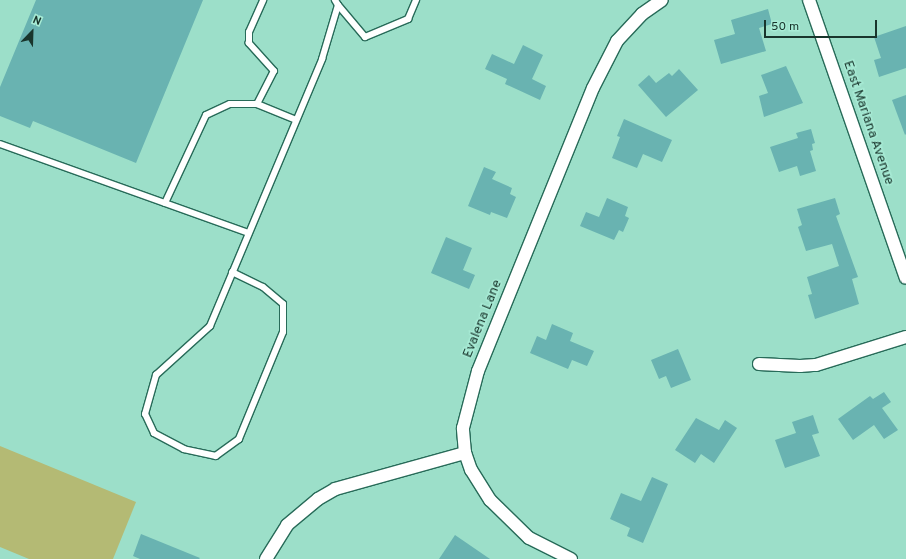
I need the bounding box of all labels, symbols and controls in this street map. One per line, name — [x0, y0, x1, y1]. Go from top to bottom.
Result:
north arrow — [12, 12, 52, 52]
scale bar — [766, 12, 879, 38]
text: N — [30, 13, 43, 29]
text: 50 m — [771, 19, 799, 35]
street label: East Mariana Avenue — [839, 58, 897, 188]
street label: Evalena Lane — [460, 277, 506, 361]

